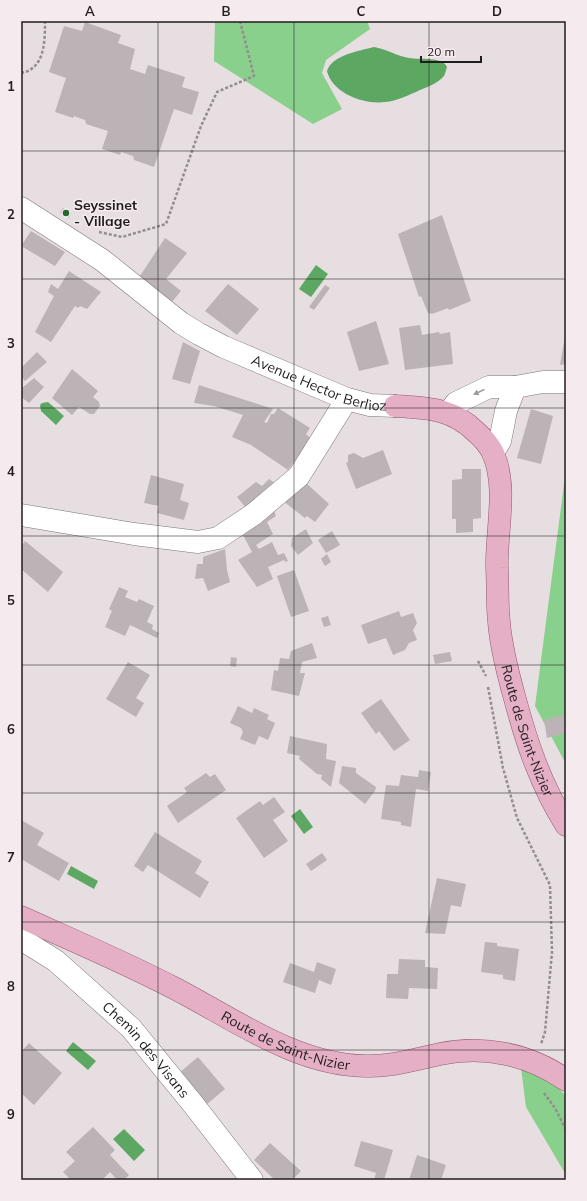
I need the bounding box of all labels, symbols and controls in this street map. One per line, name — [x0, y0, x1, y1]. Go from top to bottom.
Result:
text: A — [85, 3, 95, 19]
text: B — [222, 3, 231, 19]
text: C — [357, 3, 366, 19]
text: D — [492, 3, 502, 19]
scale bar — [421, 38, 481, 64]
text: 20 m — [427, 44, 455, 59]
text: 1 — [7, 78, 15, 94]
place label: Seyssinet - Village — [74, 196, 138, 230]
text: 2 — [7, 206, 15, 222]
marker: Seyssinet - Village — [61, 208, 71, 218]
text: 3 — [7, 335, 15, 351]
street label: Avenue Hector Berlioz — [249, 351, 387, 415]
one-way arrow — [473, 389, 485, 395]
text: 4 — [7, 463, 15, 479]
text: 5 — [7, 592, 15, 608]
street label: Route de Saint-Nizier — [497, 663, 558, 800]
text: 6 — [7, 721, 15, 737]
text: 7 — [7, 849, 15, 865]
text: 8 — [7, 978, 15, 994]
street label: Chemin des Visans — [99, 998, 193, 1102]
street label: Route de Saint-Nizier — [218, 1007, 352, 1074]
text: 9 — [7, 1106, 15, 1122]

